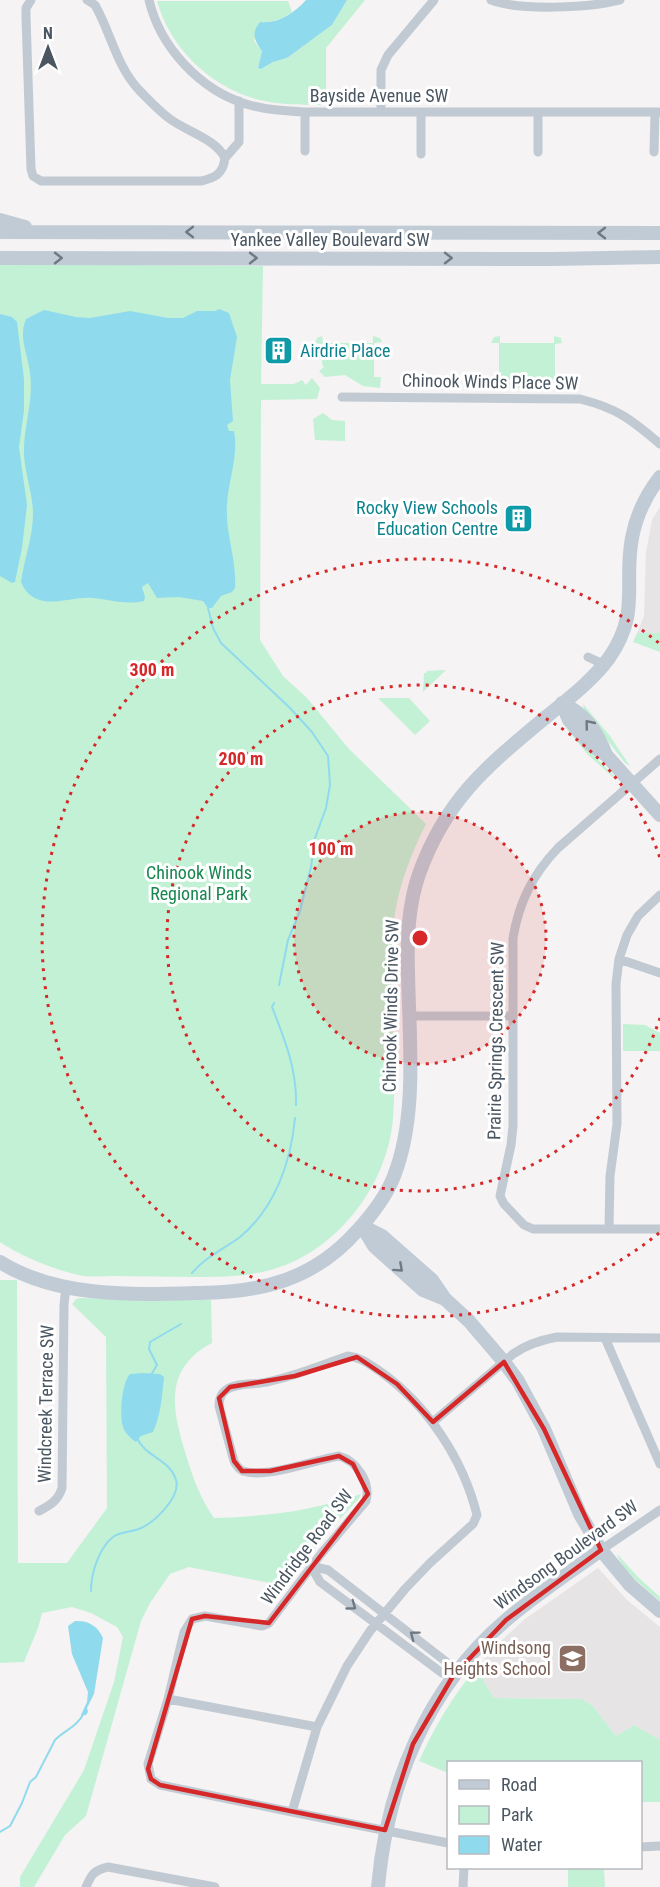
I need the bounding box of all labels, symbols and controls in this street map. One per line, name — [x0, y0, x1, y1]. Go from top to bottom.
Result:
north arrow — [18, 18, 78, 78]
text: N — [43, 24, 53, 43]
street label: Bayside Avenue SW — [310, 85, 449, 106]
one-way arrow — [186, 226, 195, 238]
one-way arrow — [597, 227, 606, 239]
street label: Yankee Valley Boulevard SW — [230, 229, 430, 250]
one-way arrow — [54, 252, 63, 264]
one-way arrow — [249, 252, 258, 264]
one-way arrow — [444, 252, 453, 265]
building icon: Airdrie Place — [263, 335, 295, 367]
place label: Airdrie Place — [300, 340, 390, 361]
street label: Chinook Winds Place SW — [402, 369, 579, 394]
place label: Rocky View Schools Education Centre — [356, 497, 498, 539]
building icon: Rocky View Schools Education Centre — [503, 502, 535, 534]
text: 300 m — [130, 659, 174, 680]
one-way arrow — [585, 720, 596, 731]
text: 200 m — [219, 748, 263, 769]
text: 100 m — [309, 838, 353, 859]
park label: Chinook Winds Regional Park — [146, 862, 252, 904]
street label: Chinook Winds Drive SW — [378, 919, 403, 1093]
centre of rings — [410, 928, 430, 948]
street label: Prairie Springs Crescent SW — [483, 942, 508, 1140]
one-way arrow — [392, 1261, 402, 1272]
street label: Windcreek Terrace SW — [34, 1325, 57, 1483]
street label: Windridge Road SW — [256, 1485, 357, 1608]
street label: Windsong Boulevard SW — [490, 1495, 642, 1614]
one-way arrow — [345, 1599, 356, 1610]
one-way arrow — [409, 1631, 420, 1642]
place label: Windsong Heights School — [443, 1637, 551, 1679]
school or university icon: Windsong Heights School — [556, 1642, 588, 1674]
legend — [447, 1761, 642, 1869]
text: Road — [501, 1774, 537, 1795]
text: Park — [501, 1804, 533, 1825]
text: Water — [501, 1834, 543, 1855]

